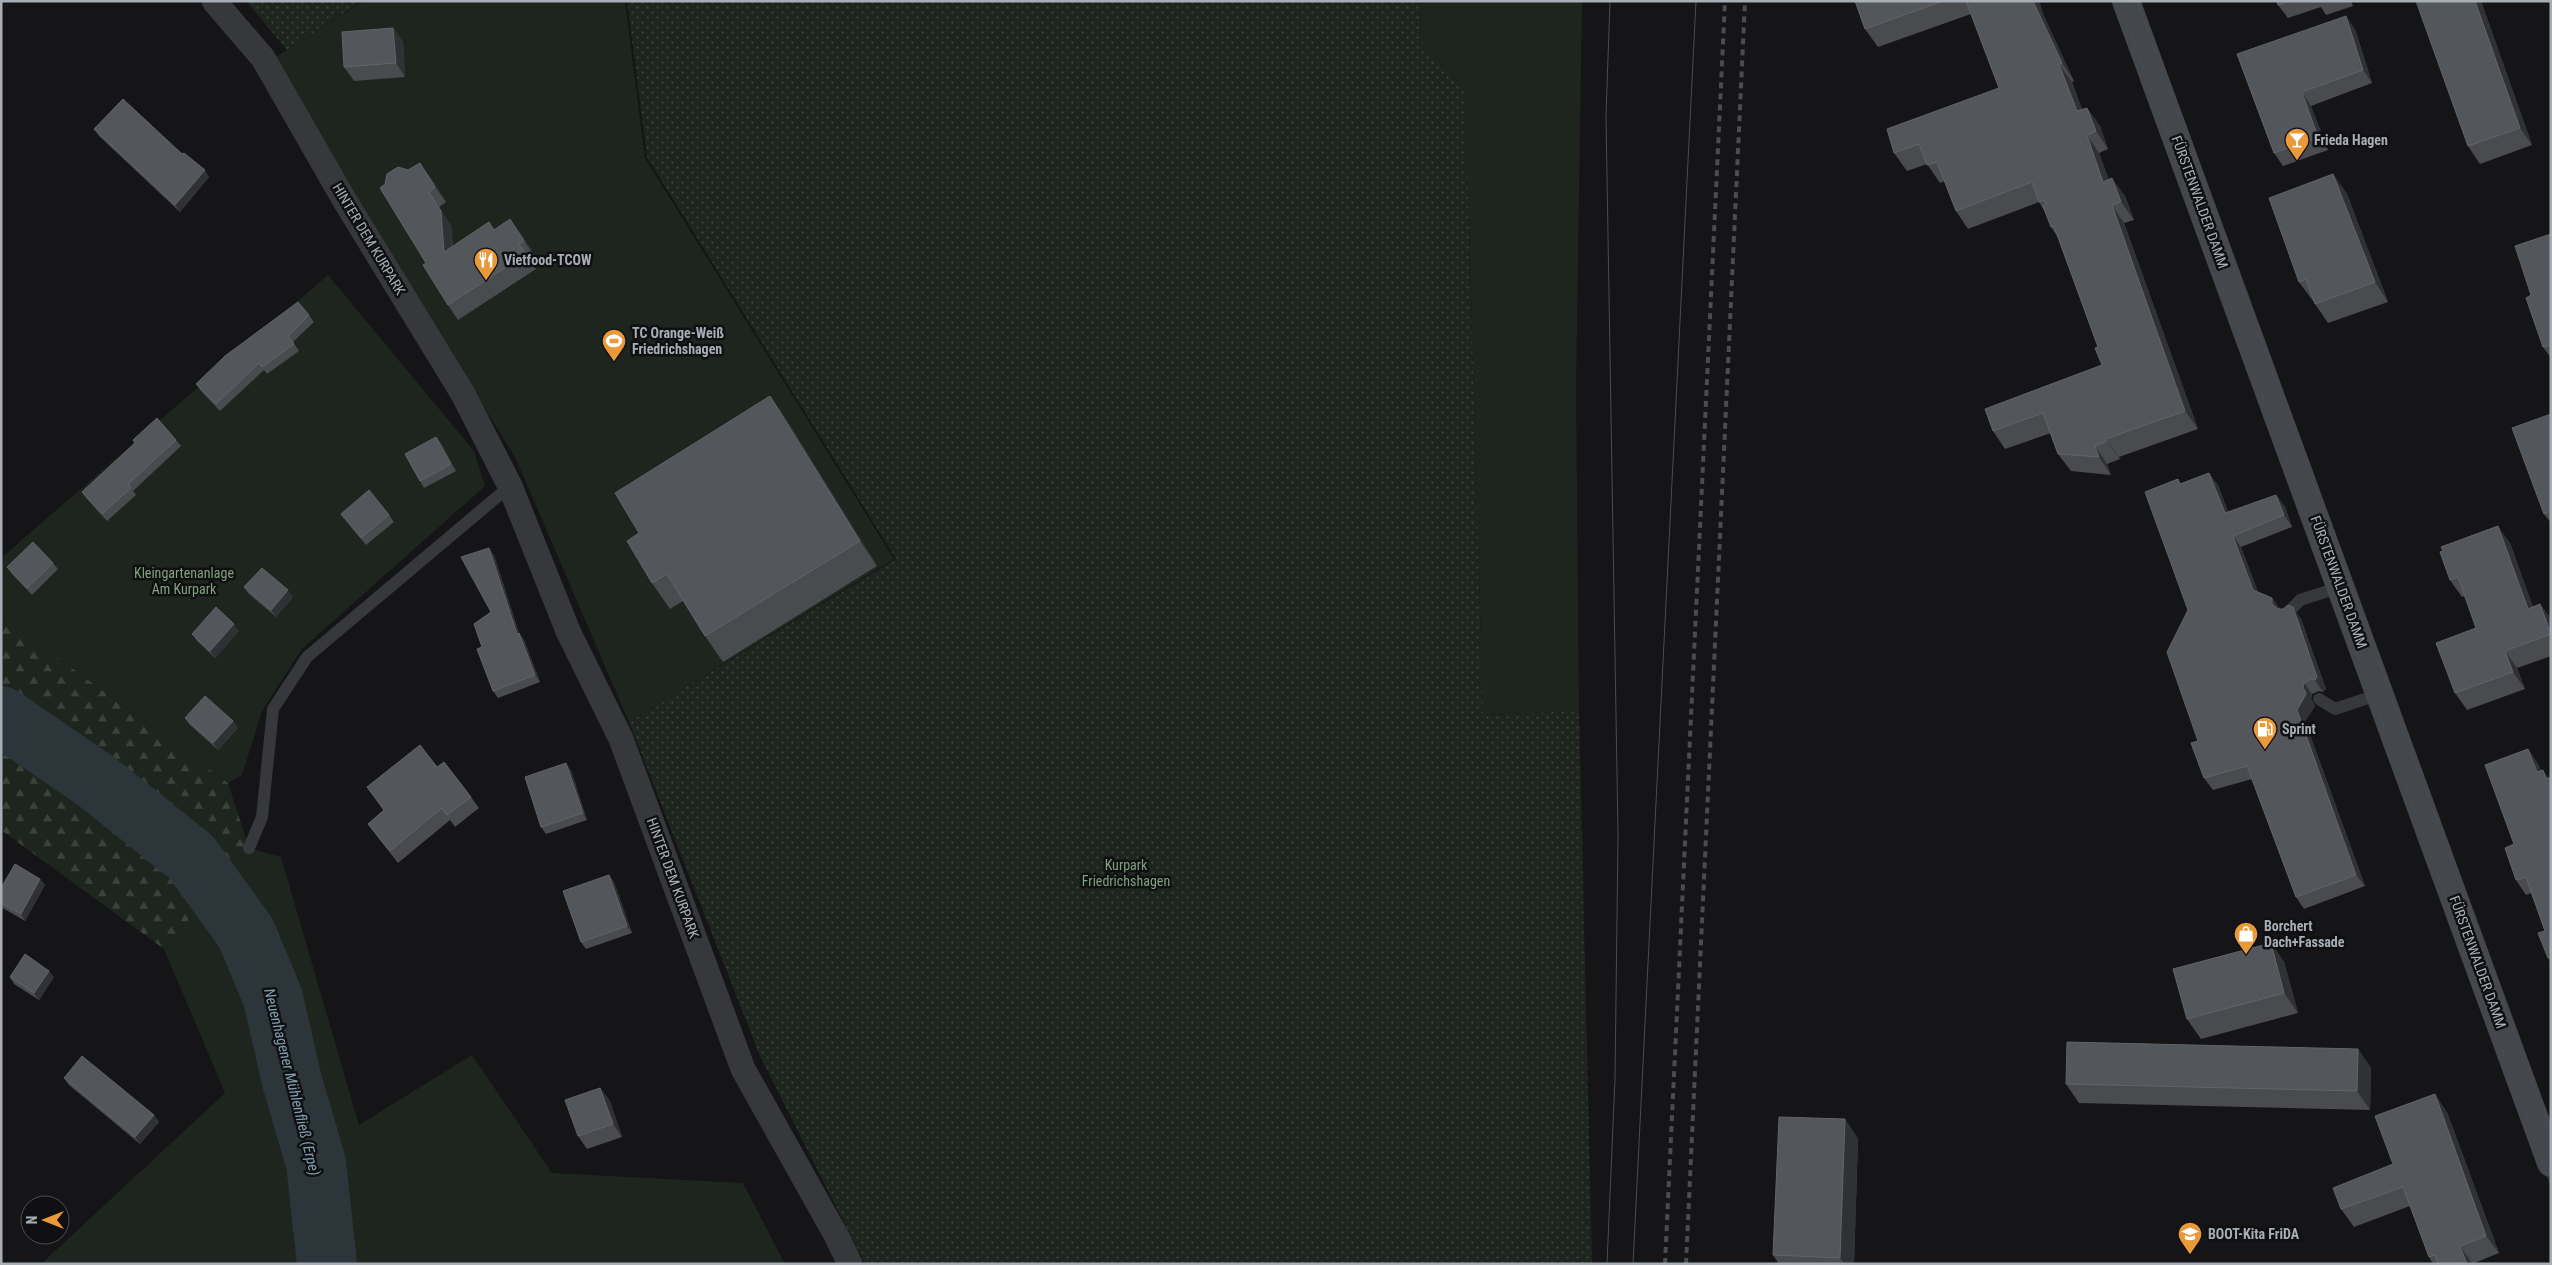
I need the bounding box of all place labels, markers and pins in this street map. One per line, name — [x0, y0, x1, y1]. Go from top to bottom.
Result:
bar icon: Frieda Hagen — [2284, 127, 2310, 161]
place label: Frieda Hagen — [2314, 132, 2388, 148]
restaurant icon: Vietfood-TCOW — [473, 247, 499, 281]
place label: Vietfood-TCOW — [504, 252, 592, 268]
place label: TC Orange-Weiß Friedrichshagen — [632, 325, 724, 357]
sports icon: TC Orange-Weiß Friedrichshagen — [601, 328, 627, 362]
fuel station icon: Sprint — [2252, 716, 2278, 750]
place label: Sprint — [2282, 721, 2316, 737]
place label: Borchert Dach+Fassade — [2264, 918, 2345, 950]
shop icon: Borchert Dach+Fassade — [2233, 921, 2259, 955]
school or university icon: BOOT-Kita FriDA — [2177, 1221, 2203, 1255]
place label: BOOT-Kita FriDA — [2208, 1226, 2300, 1242]

